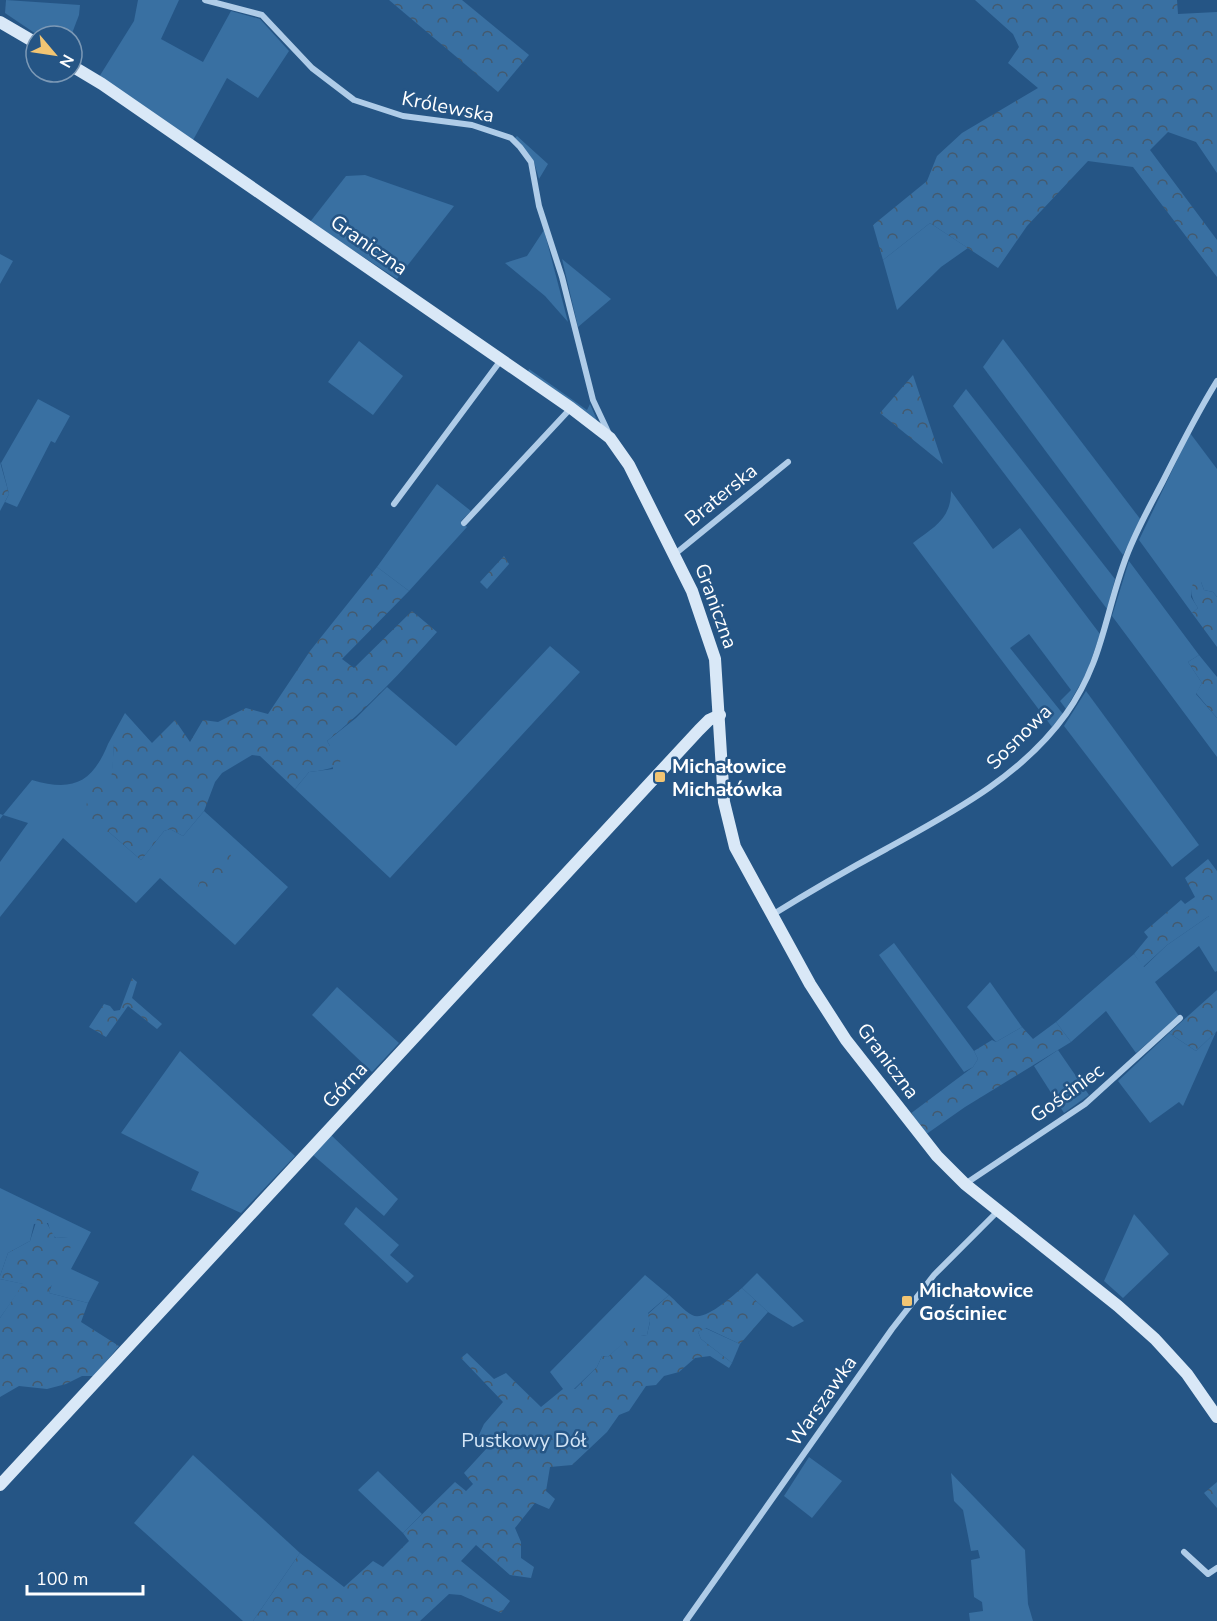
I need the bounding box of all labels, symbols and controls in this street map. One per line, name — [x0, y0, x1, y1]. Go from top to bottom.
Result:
north arrow — [24, 24, 84, 84]
text: N — [54, 50, 79, 71]
street label: Królewska — [399, 85, 497, 129]
street label: Graniczna — [325, 209, 413, 281]
street label: Braterska — [679, 457, 763, 533]
street label: Graniczna — [688, 560, 744, 652]
street label: Sosnowa — [980, 698, 1058, 776]
place label: Michałowice Michałówka — [672, 753, 787, 803]
marker: Michałowice Michałówka — [653, 770, 667, 784]
street label: Graniczna — [851, 1017, 925, 1105]
street label: Górna — [316, 1056, 374, 1114]
street label: Gościniec — [1025, 1057, 1109, 1129]
place label: Michałowice Gościniec — [919, 1277, 1034, 1327]
marker: Michałowice Gościniec — [900, 1294, 914, 1308]
street label: Warszawka — [781, 1350, 863, 1452]
park label: Pustkowy Dół — [461, 1427, 587, 1454]
scale bar — [27, 1558, 142, 1596]
text: 100 m — [36, 1567, 88, 1591]

